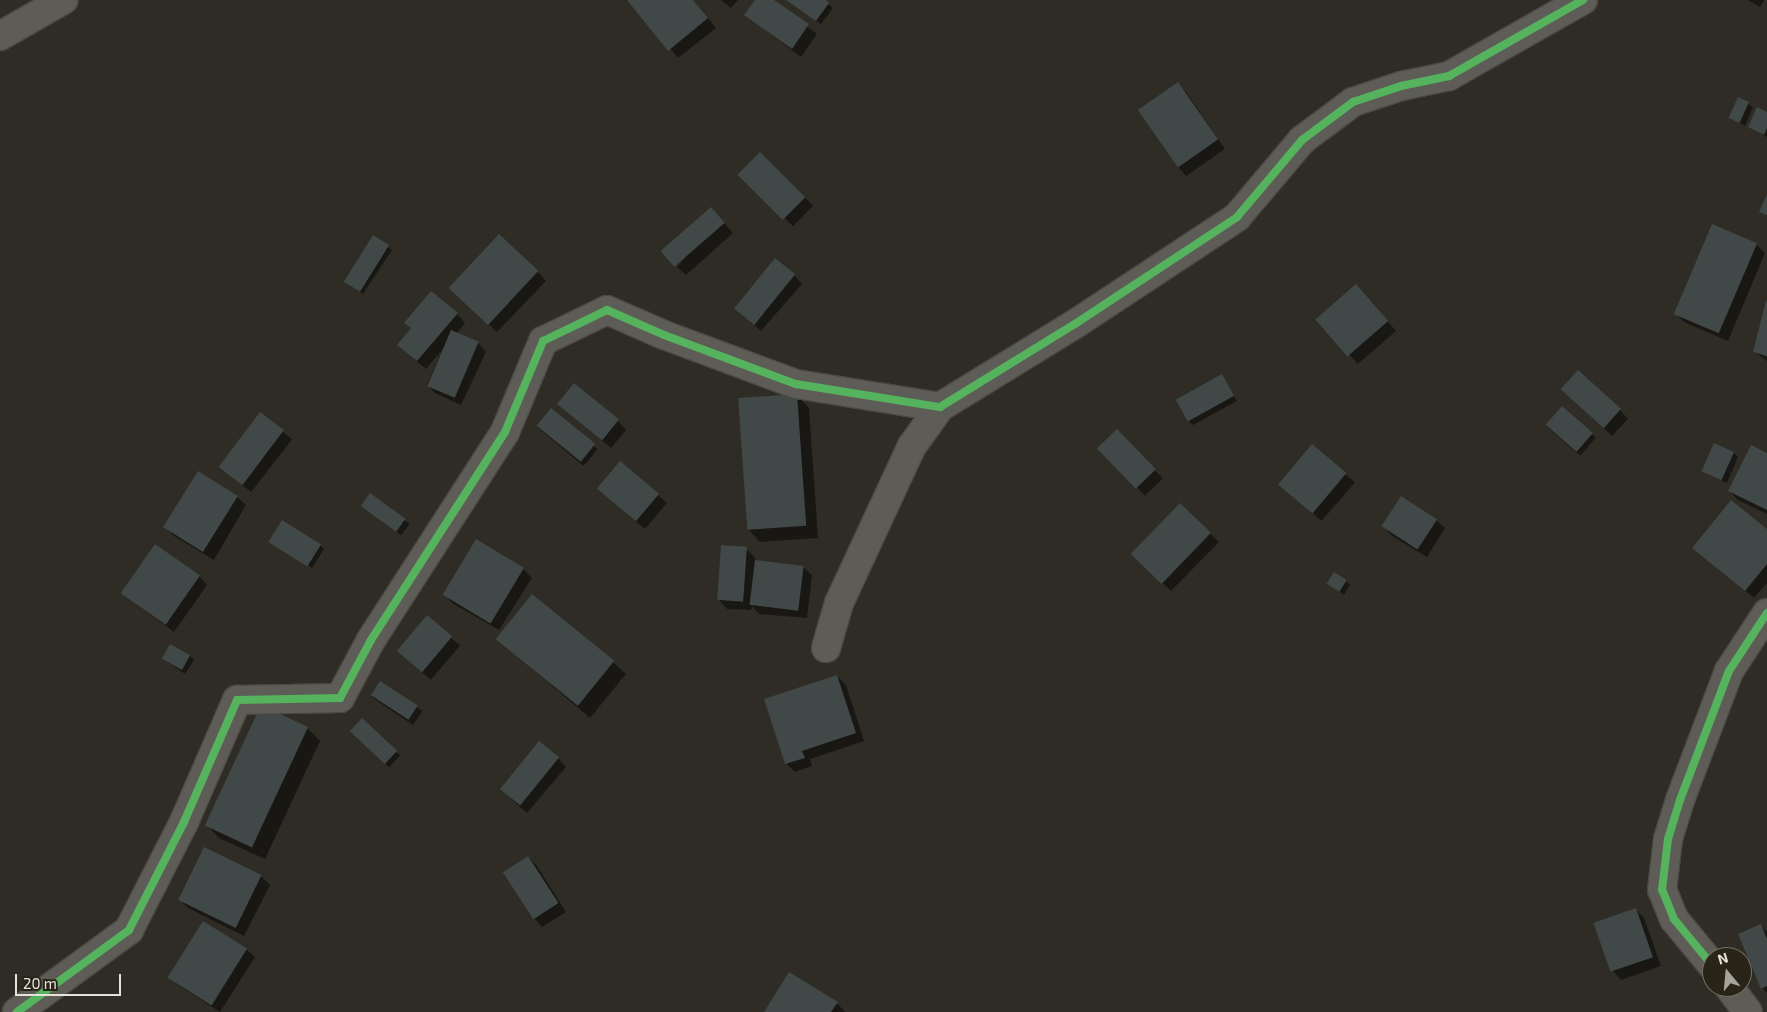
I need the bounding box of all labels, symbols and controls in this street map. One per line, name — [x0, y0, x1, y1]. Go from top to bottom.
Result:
north arrow — [1702, 947, 1752, 997]
text: N — [1715, 949, 1730, 968]
scale bar — [18, 964, 124, 996]
text: 20 m — [23, 974, 57, 992]

